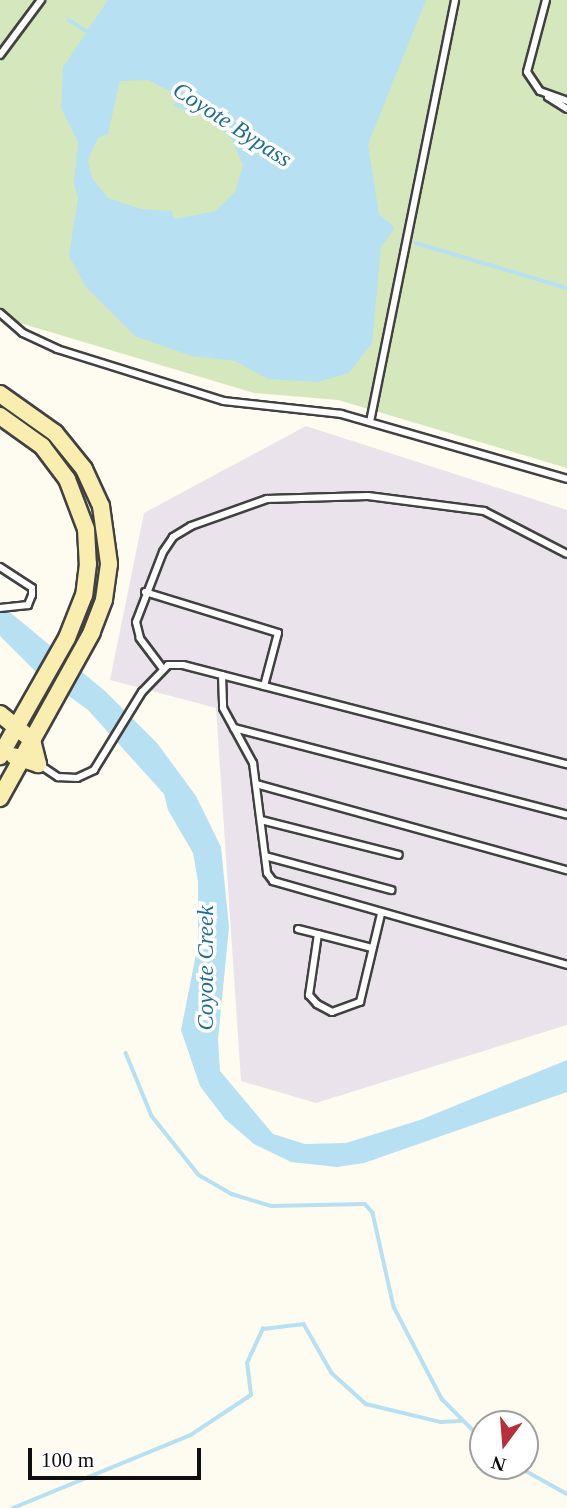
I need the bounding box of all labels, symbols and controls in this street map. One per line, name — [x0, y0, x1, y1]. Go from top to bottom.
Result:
water label: Coyote Bypass — [167, 76, 297, 174]
water label: Coyote Creek — [192, 906, 220, 1030]
north arrow — [469, 1410, 539, 1480]
scale bar — [32, 1434, 205, 1478]
text: 100 m — [41, 1448, 94, 1472]
text: N — [489, 1452, 508, 1476]

